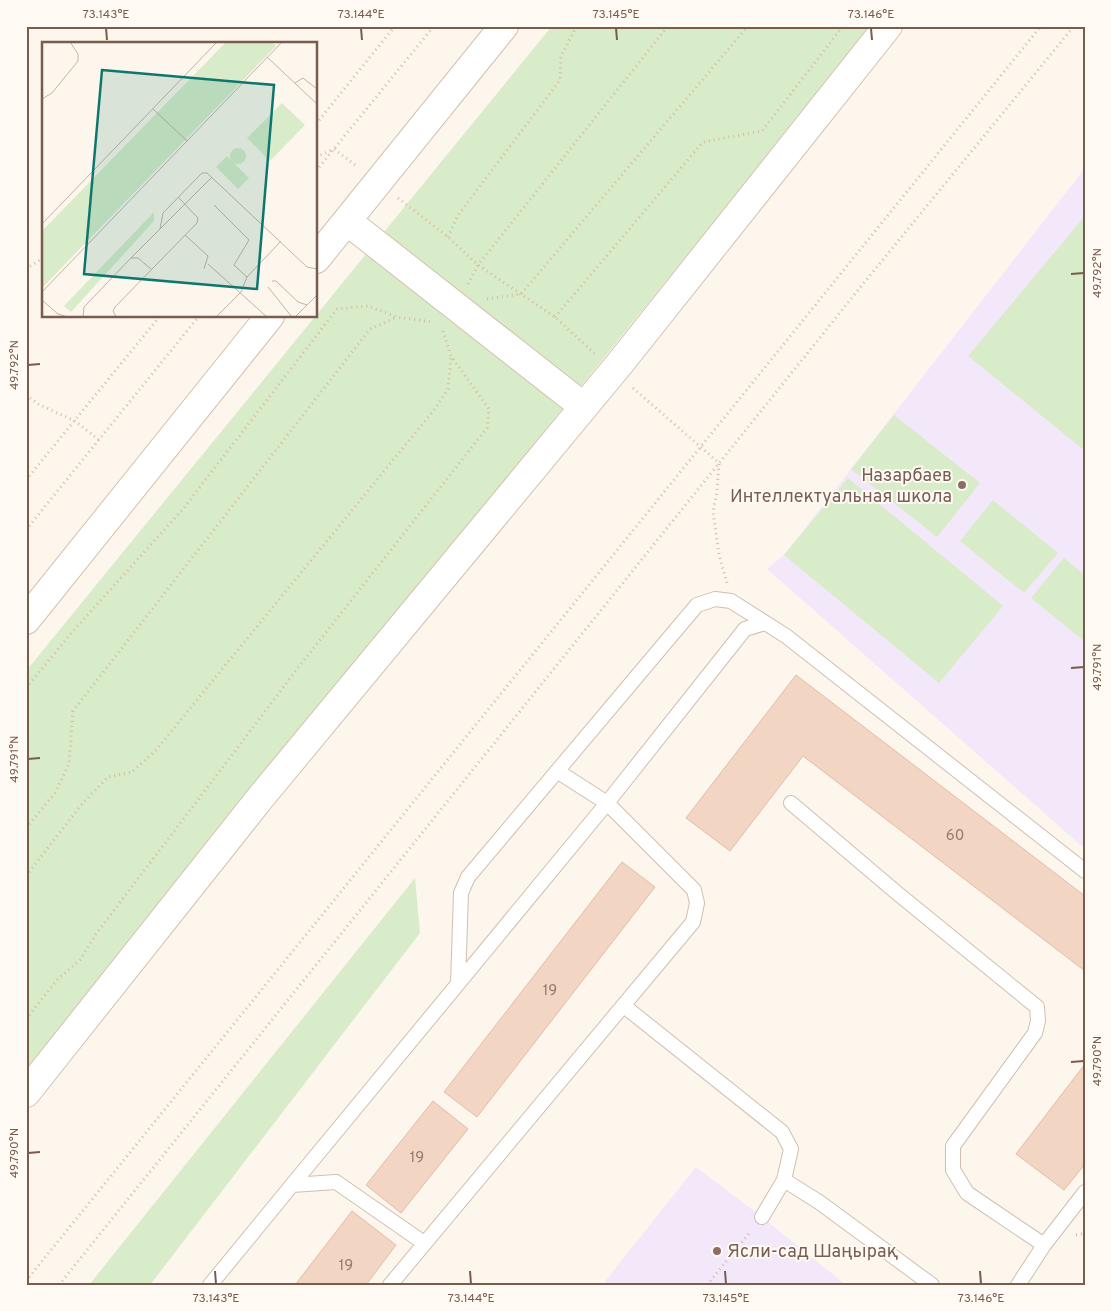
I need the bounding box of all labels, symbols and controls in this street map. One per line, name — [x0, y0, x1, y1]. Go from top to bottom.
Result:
text: 73.143°E — [83, 7, 129, 23]
text: 73.144°E — [337, 7, 385, 23]
text: 73.145°E — [592, 7, 640, 23]
text: 73.146°E — [848, 7, 894, 23]
inset map — [42, 42, 318, 318]
text: 49.792°N — [1090, 248, 1106, 298]
text: 49.792°N — [7, 340, 23, 390]
place label: Назарбаев Интеллектуальная школа — [730, 465, 952, 509]
marker: Назарбаев Интеллектуальная школа — [956, 479, 968, 491]
text: 49.791°N — [1090, 643, 1106, 691]
text: 49.791°N — [7, 735, 23, 783]
house number: 60 — [946, 827, 964, 846]
house number: 19 — [543, 982, 557, 1001]
text: 49.790°N — [1090, 1036, 1106, 1086]
text: 49.790°N — [7, 1128, 23, 1178]
house number: 19 — [410, 1149, 424, 1168]
place label: Ясли-сад Шаңырақ — [727, 1241, 898, 1264]
marker: Ясли-сад Шаңырақ — [711, 1245, 723, 1257]
house number: 19 — [339, 1257, 353, 1276]
text: 73.143°E — [193, 1291, 239, 1307]
text: 73.144°E — [447, 1291, 495, 1307]
text: 73.145°E — [702, 1291, 750, 1307]
text: 73.146°E — [958, 1291, 1004, 1307]

